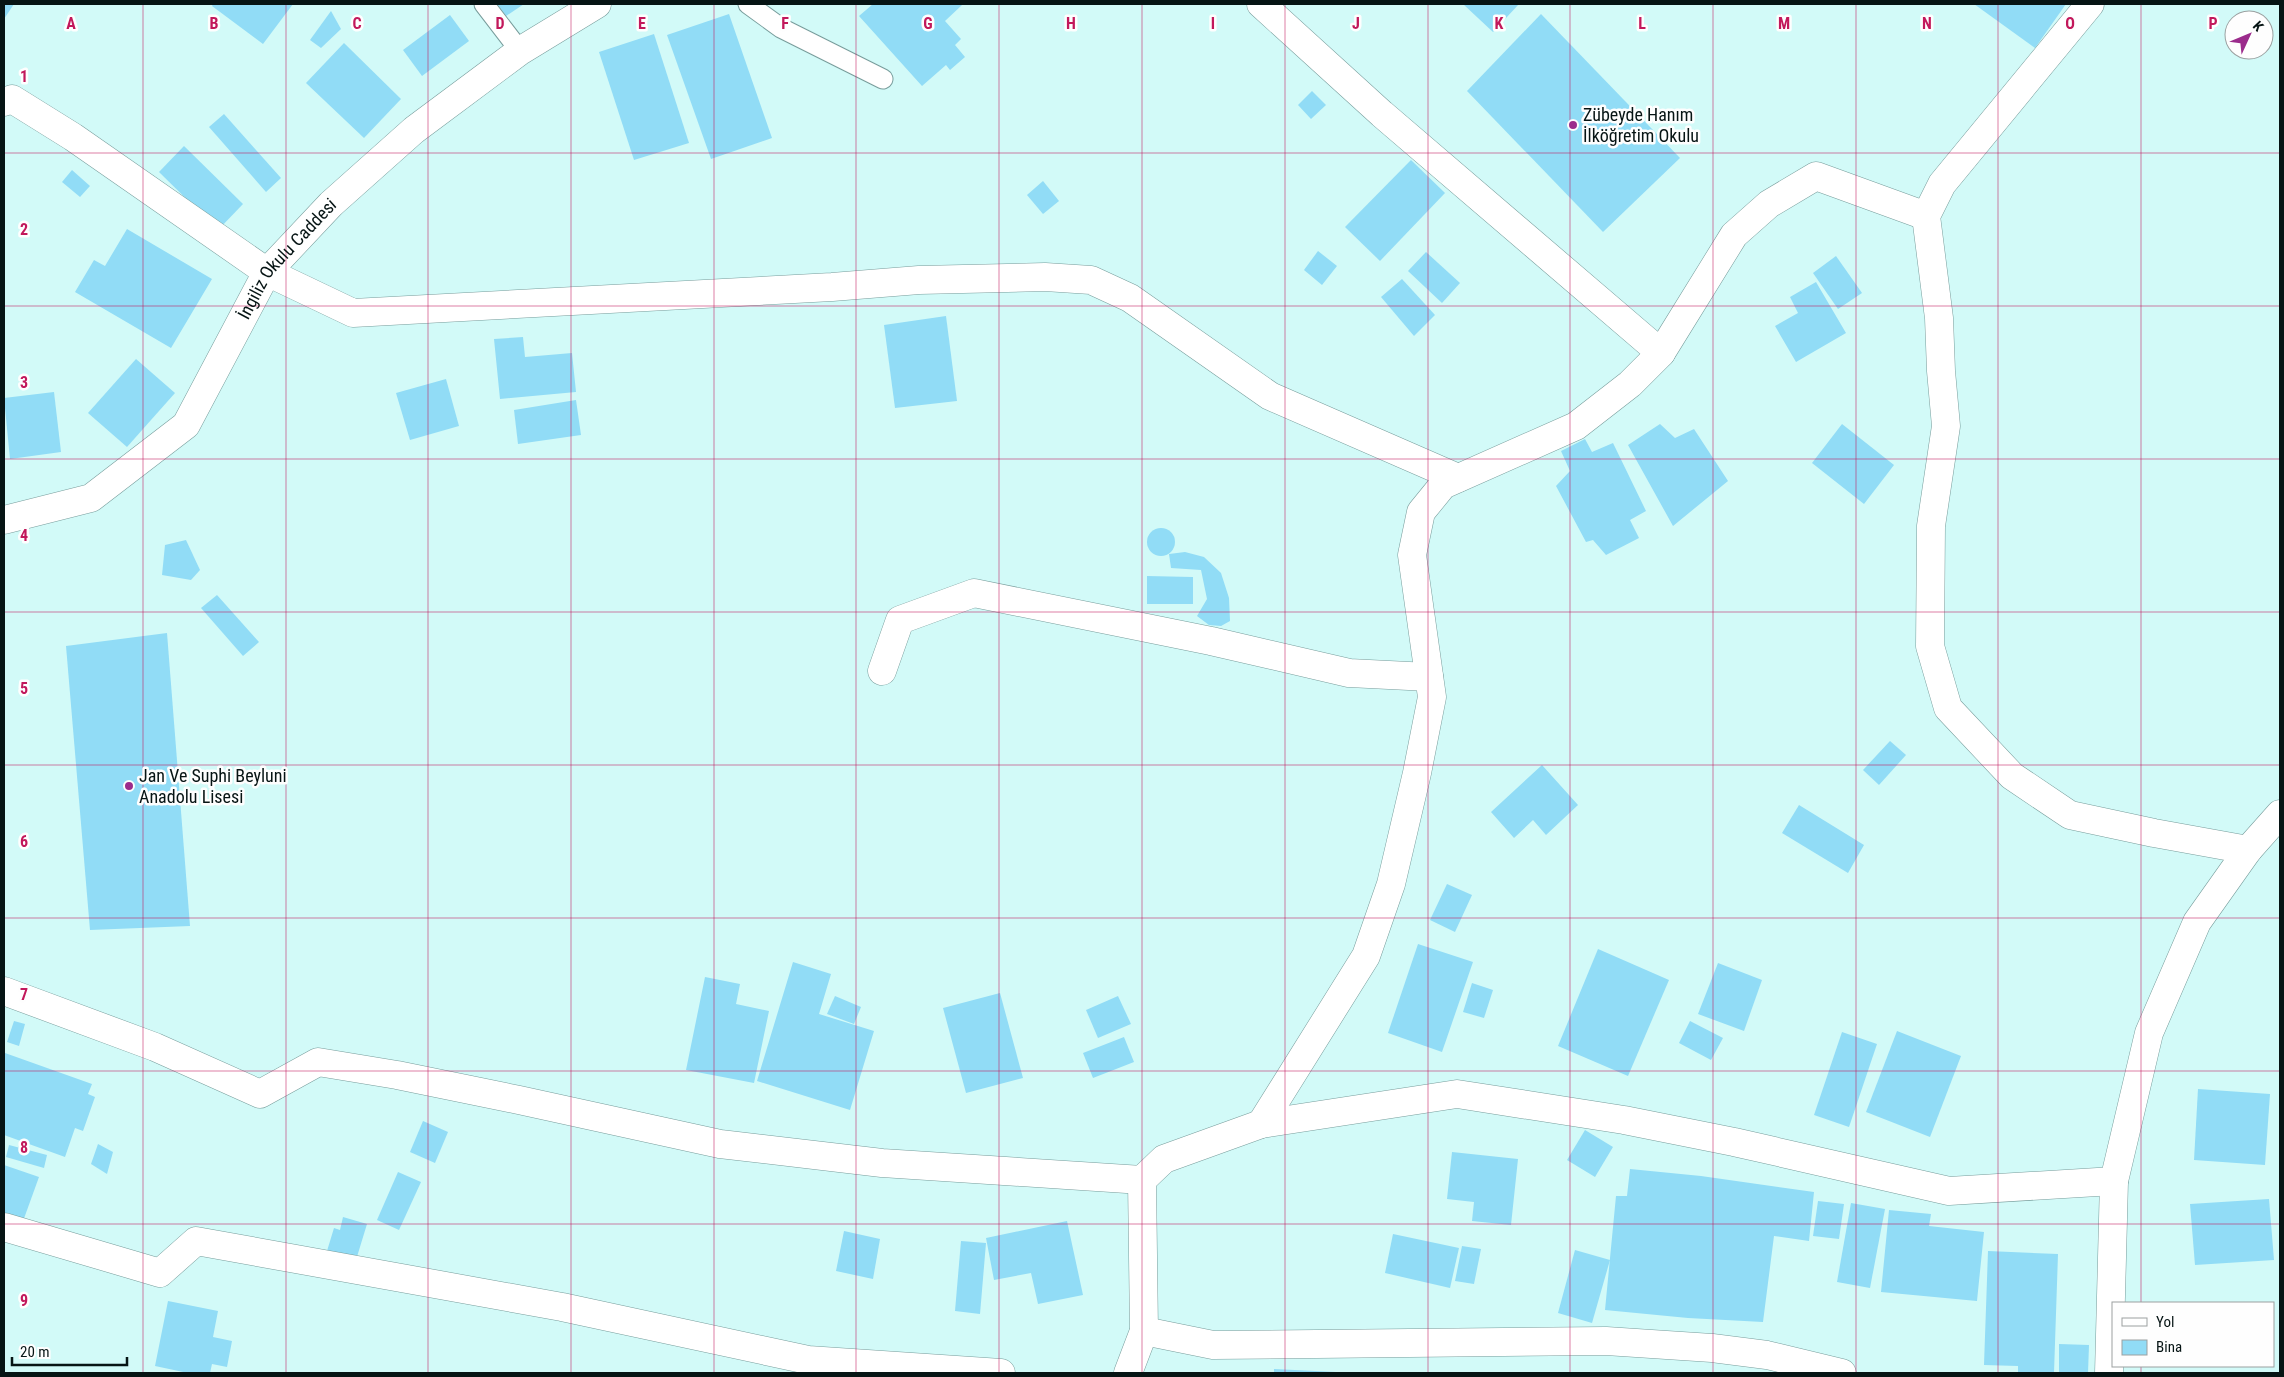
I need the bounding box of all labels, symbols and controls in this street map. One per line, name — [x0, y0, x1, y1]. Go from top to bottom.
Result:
north arrow — [2224, 10, 2274, 60]
text: A — [66, 14, 76, 33]
text: B — [210, 14, 219, 33]
text: C — [352, 14, 362, 33]
text: D — [495, 14, 505, 33]
text: E — [638, 14, 646, 33]
text: F — [781, 14, 789, 33]
text: G — [923, 14, 933, 33]
text: H — [1066, 14, 1076, 33]
text: I — [1211, 14, 1215, 33]
text: J — [1352, 14, 1360, 33]
text: K — [1495, 14, 1504, 33]
text: L — [1638, 14, 1646, 33]
text: M — [1778, 14, 1790, 33]
text: N — [1922, 14, 1932, 33]
text: O — [2065, 14, 2075, 33]
text: P — [2208, 14, 2218, 33]
text: K — [2250, 18, 2267, 34]
text: 1 — [20, 67, 28, 86]
place label: Zübeyde Hanım İlköğretim Okulu — [1583, 104, 1699, 146]
marker: Zübeyde Hanım İlköğretim Okulu — [1567, 119, 1579, 131]
street label: İngiliz Okulu Caddesi — [233, 194, 340, 323]
text: 2 — [20, 220, 28, 239]
text: 3 — [20, 373, 28, 392]
text: 4 — [20, 526, 28, 545]
text: 5 — [20, 679, 28, 698]
place label: Jan Ve Suphi Beyluni Anadolu Lisesi — [139, 765, 287, 807]
marker: Jan Ve Suphi Beyluni Anadolu Lisesi — [123, 780, 135, 792]
text: 6 — [20, 832, 28, 851]
text: 7 — [20, 985, 28, 1004]
text: 8 — [20, 1138, 28, 1157]
text: 9 — [20, 1291, 28, 1310]
legend — [2112, 1302, 2274, 1367]
text: Yol — [2156, 1313, 2174, 1331]
scale bar — [12, 1334, 128, 1366]
text: Bina — [2156, 1338, 2182, 1356]
text: 20 m — [20, 1343, 50, 1361]

